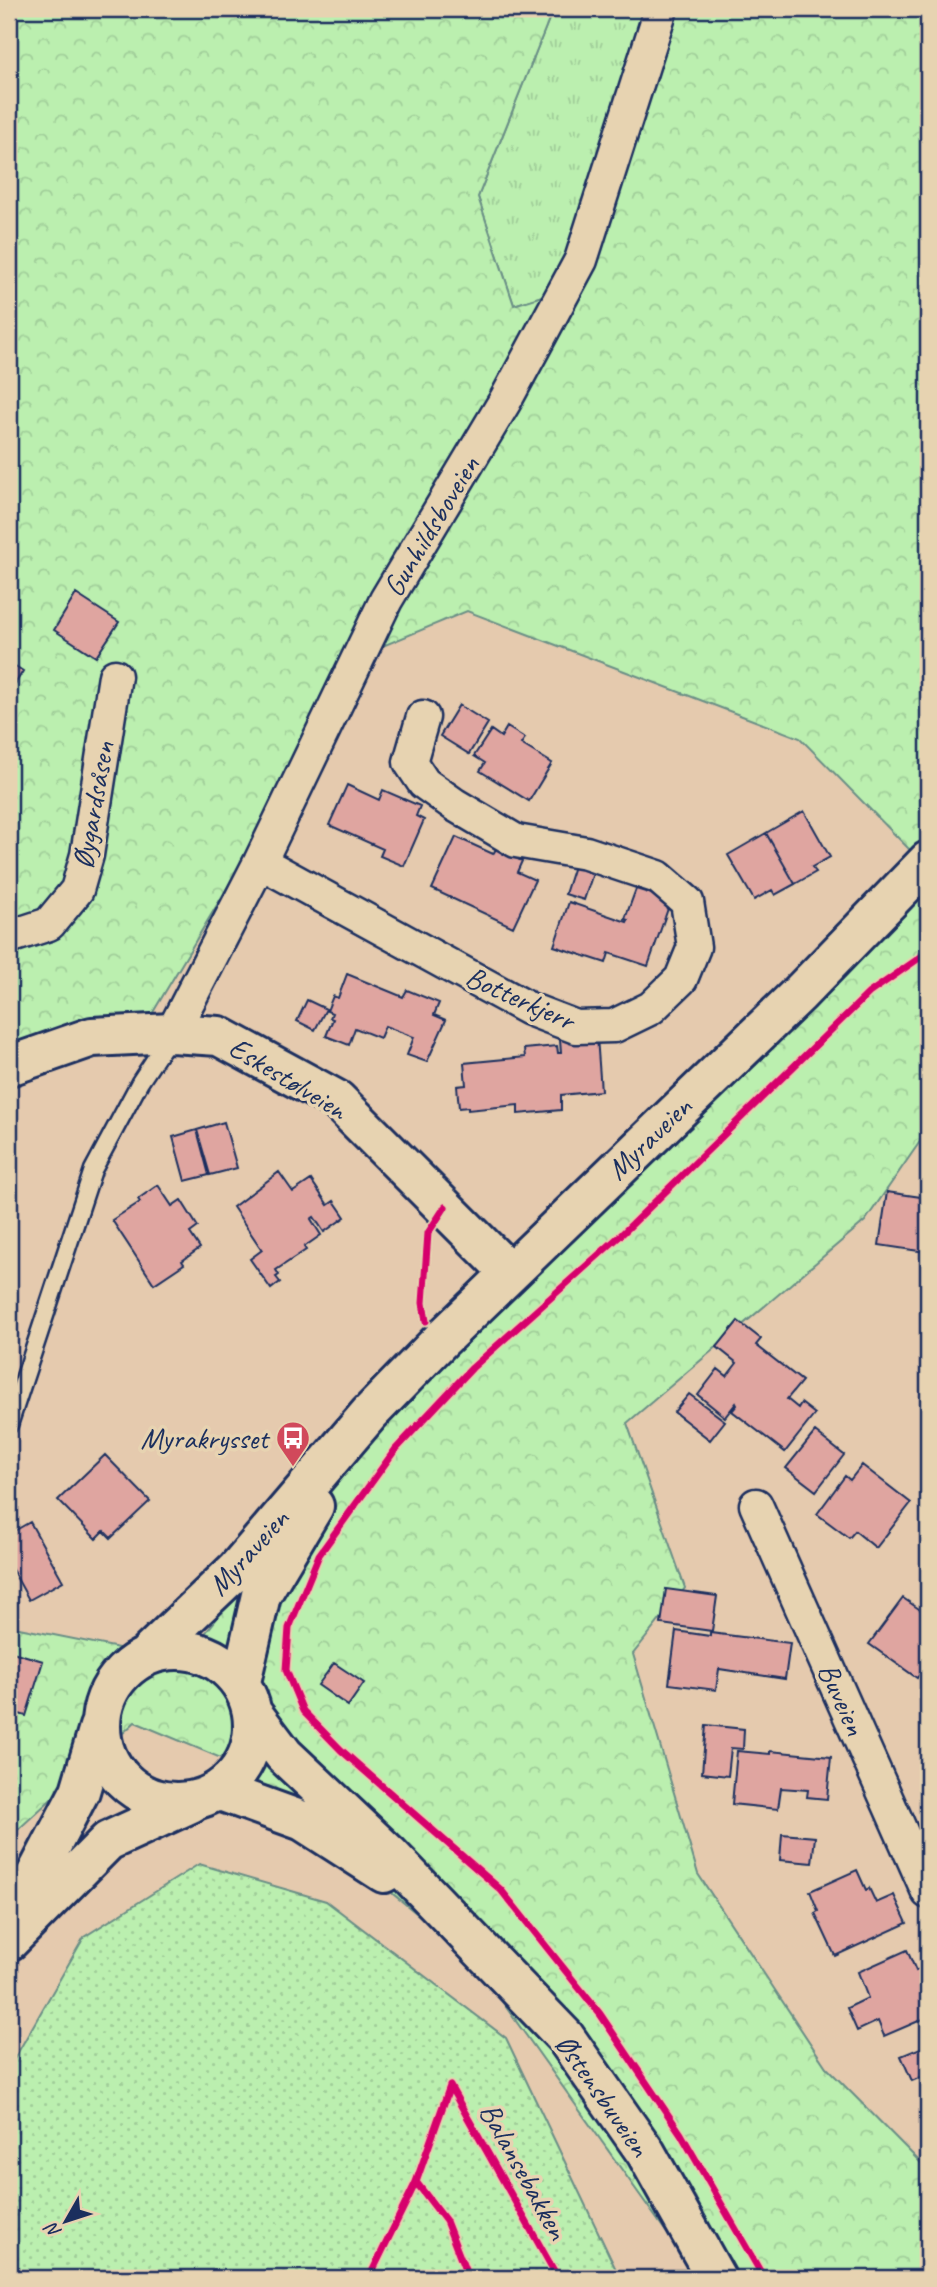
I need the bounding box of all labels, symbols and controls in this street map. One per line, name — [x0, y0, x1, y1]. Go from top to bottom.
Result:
street label: Gunhildsboveien — [374, 448, 488, 603]
street label: Øygardsåsen — [63, 738, 123, 871]
street label: Botterkjerr — [460, 957, 583, 1040]
street label: Eskestølveien — [222, 1028, 355, 1129]
street label: Myraveien — [598, 1087, 701, 1188]
place label: Myrakrysset — [140, 1419, 271, 1457]
bus stop icon: Myrakrysset — [274, 1419, 312, 1468]
street label: Myraveien — [199, 1500, 298, 1603]
street label: Buveien — [809, 1657, 875, 1742]
street label: Østensbuveien — [547, 2026, 660, 2165]
street label: Balansebakken — [471, 2096, 578, 2247]
north arrow — [32, 2186, 102, 2256]
text: N — [39, 2216, 67, 2243]

